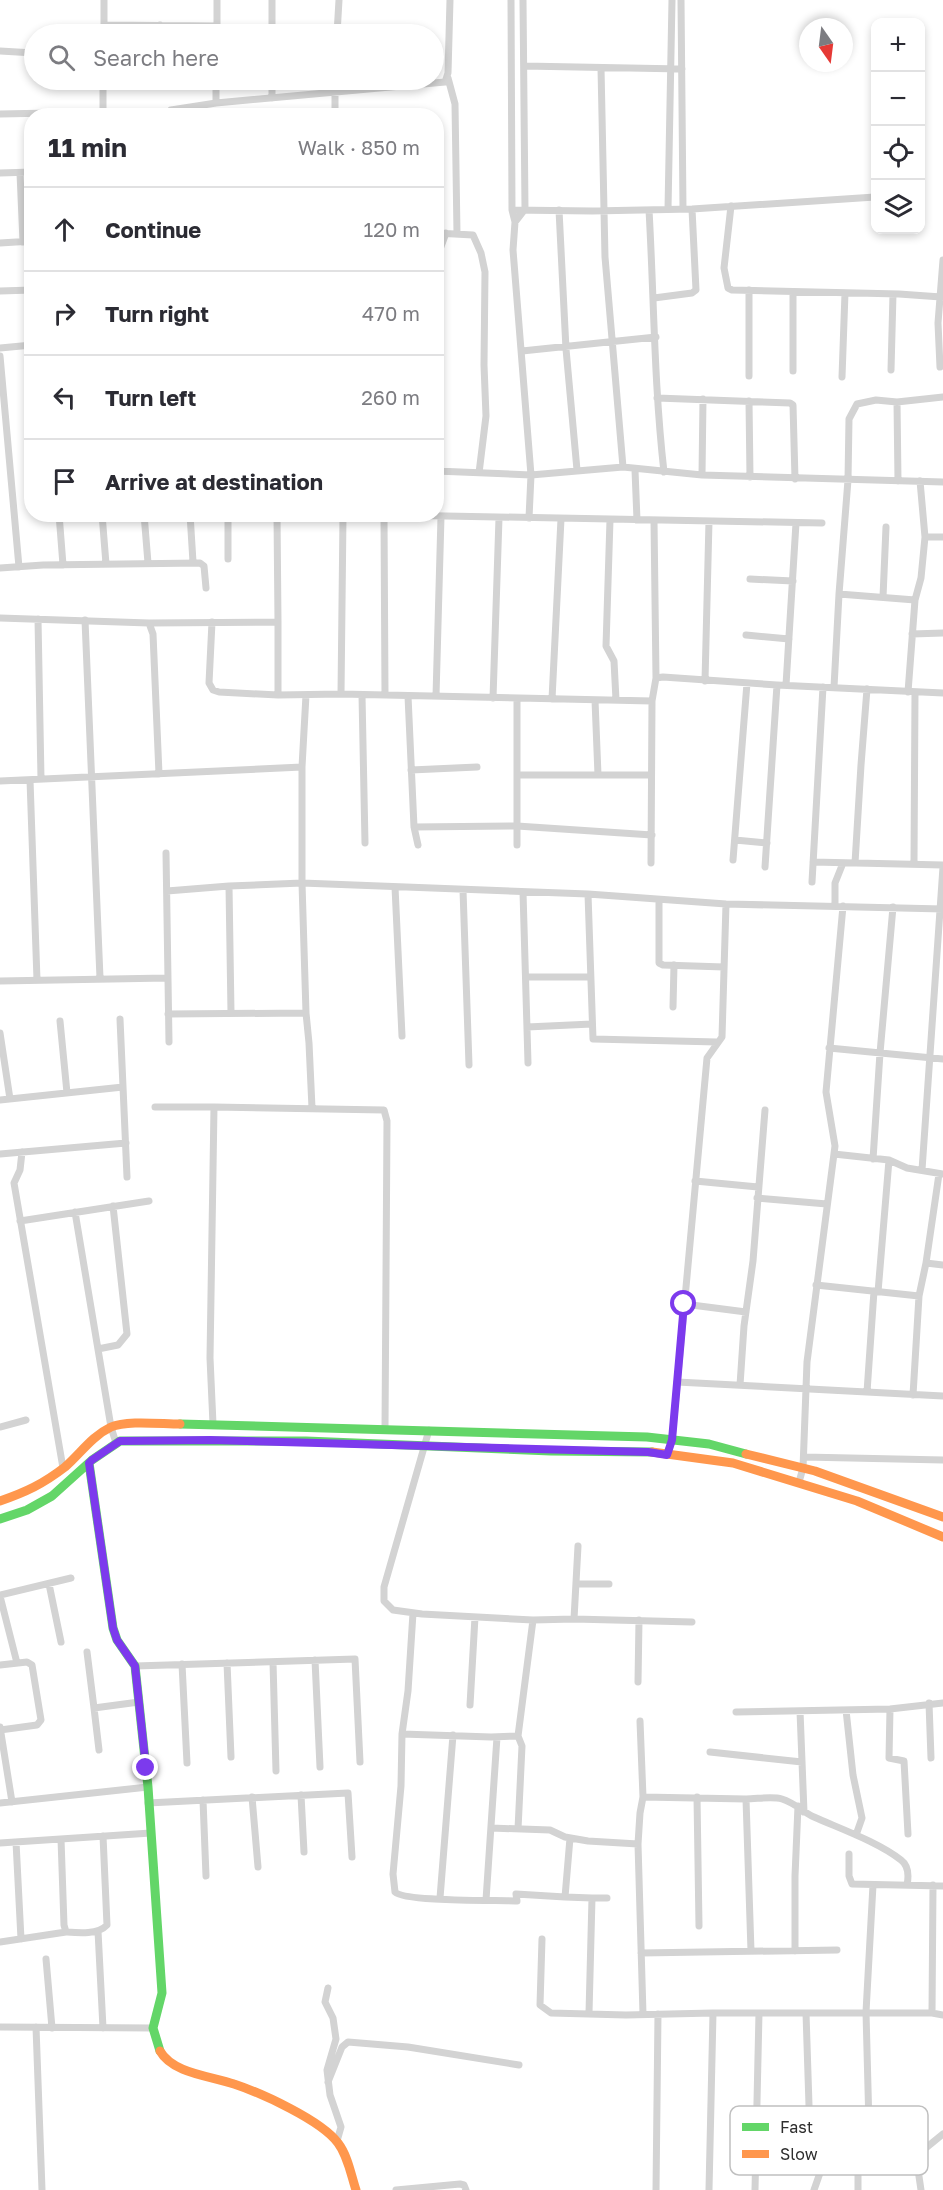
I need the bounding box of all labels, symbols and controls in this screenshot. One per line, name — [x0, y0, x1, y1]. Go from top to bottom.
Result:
north arrow — [799, 18, 853, 72]
map controls — [871, 18, 925, 234]
button: + — [871, 18, 925, 72]
search box — [24, 24, 444, 90]
icon: search — [45, 41, 78, 74]
text: Search here — [93, 44, 219, 71]
button: − — [871, 72, 925, 126]
button: locate — [871, 126, 925, 180]
text: 11 min — [48, 132, 127, 163]
text: Walk · 850 m — [298, 135, 420, 159]
button: layers — [871, 180, 925, 234]
icon: ahead — [48, 213, 81, 246]
text: Continue — [105, 216, 201, 243]
text: 120 m — [364, 217, 420, 241]
icon: right — [48, 297, 81, 330]
text: Turn right — [105, 300, 209, 327]
text: 470 m — [362, 301, 420, 325]
icon: left — [48, 381, 81, 414]
text: Turn left — [105, 384, 196, 411]
text: 260 m — [361, 385, 420, 409]
icon: arrive — [48, 465, 81, 498]
text: Arrive at destination — [105, 468, 323, 495]
route start — [670, 1290, 696, 1316]
route end — [132, 1754, 158, 1780]
legend — [730, 2106, 928, 2175]
text: Fast — [780, 2117, 813, 2137]
text: Slow — [780, 2144, 818, 2164]

